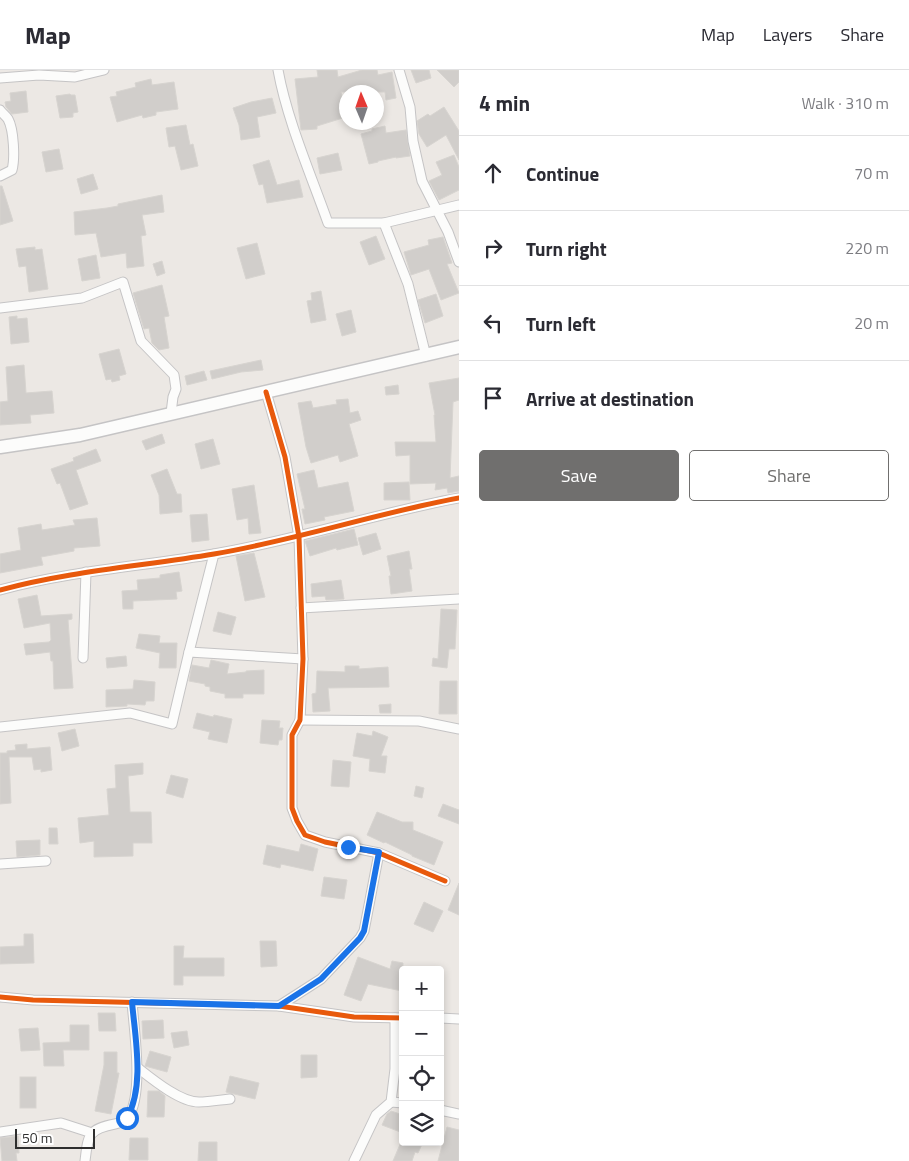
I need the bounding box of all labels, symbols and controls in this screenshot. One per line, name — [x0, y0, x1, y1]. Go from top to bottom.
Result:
text: Map — [25, 17, 71, 53]
text: Map — [701, 21, 735, 48]
text: Layers — [763, 21, 812, 48]
text: Share — [840, 21, 884, 48]
north arrow — [339, 85, 384, 130]
text: 4 min — [479, 87, 530, 119]
text: Walk · 310 m — [801, 91, 889, 115]
icon: ahead — [479, 159, 507, 187]
text: Continue — [526, 159, 599, 188]
text: 70 m — [854, 161, 889, 185]
icon: right — [479, 234, 507, 262]
text: Turn right — [526, 234, 607, 263]
text: 220 m — [845, 236, 889, 260]
icon: left — [479, 309, 507, 337]
text: Turn left — [526, 309, 596, 338]
text: 20 m — [854, 311, 889, 335]
icon: arrive — [479, 384, 507, 412]
text: Arrive at destination — [526, 384, 694, 413]
button: Save — [479, 450, 679, 501]
button: Share — [689, 450, 889, 501]
route end — [337, 836, 360, 859]
map controls — [399, 966, 444, 1146]
button: + — [399, 966, 444, 1011]
button: − — [399, 1011, 444, 1056]
button: locate — [399, 1056, 444, 1101]
button: layers — [399, 1101, 444, 1146]
route start — [116, 1107, 139, 1130]
scale bar — [15, 1126, 95, 1149]
text: 50 m — [22, 1127, 52, 1148]

